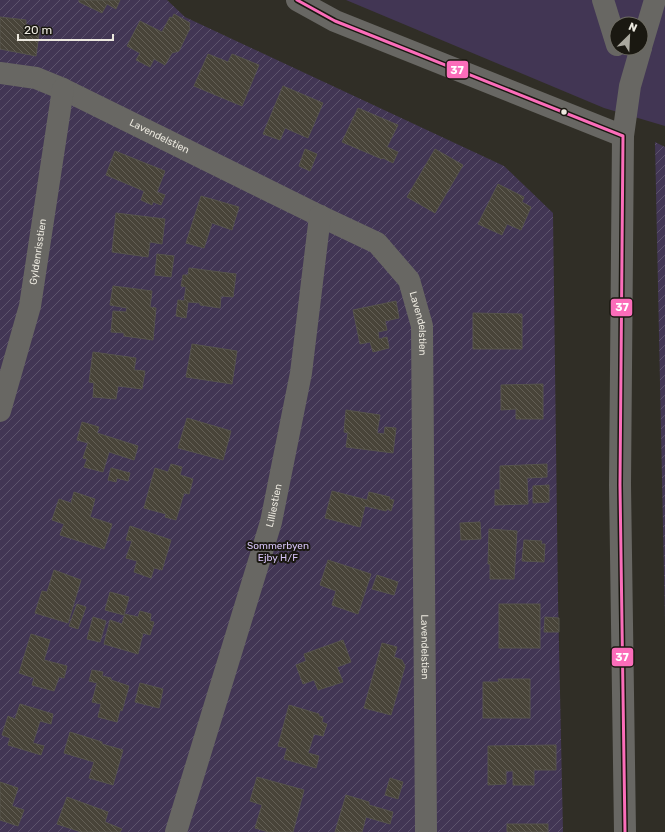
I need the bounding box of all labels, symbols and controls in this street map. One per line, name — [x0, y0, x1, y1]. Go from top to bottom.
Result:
scale bar — [18, 16, 113, 42]
north arrow — [609, 16, 649, 56]
text: N — [627, 20, 639, 35]
text: 20 m — [24, 23, 52, 37]
line badge: 37 — [446, 60, 469, 79]
text: 37 — [450, 64, 464, 77]
unlabelled marker — [559, 107, 569, 117]
street label: Lavendelstien — [127, 117, 191, 156]
street label: Gyldenrisstien — [27, 218, 49, 286]
street label: Lavendelstien — [407, 290, 428, 356]
line badge: 37 — [610, 298, 633, 317]
text: 37 — [615, 301, 629, 314]
street label: Lilliestien — [264, 483, 285, 529]
park label: Sommerbyen Ejby H/F — [247, 540, 309, 564]
street label: Lavendelstien — [418, 614, 431, 680]
line badge: 37 — [611, 647, 634, 667]
text: 37 — [615, 651, 629, 664]

